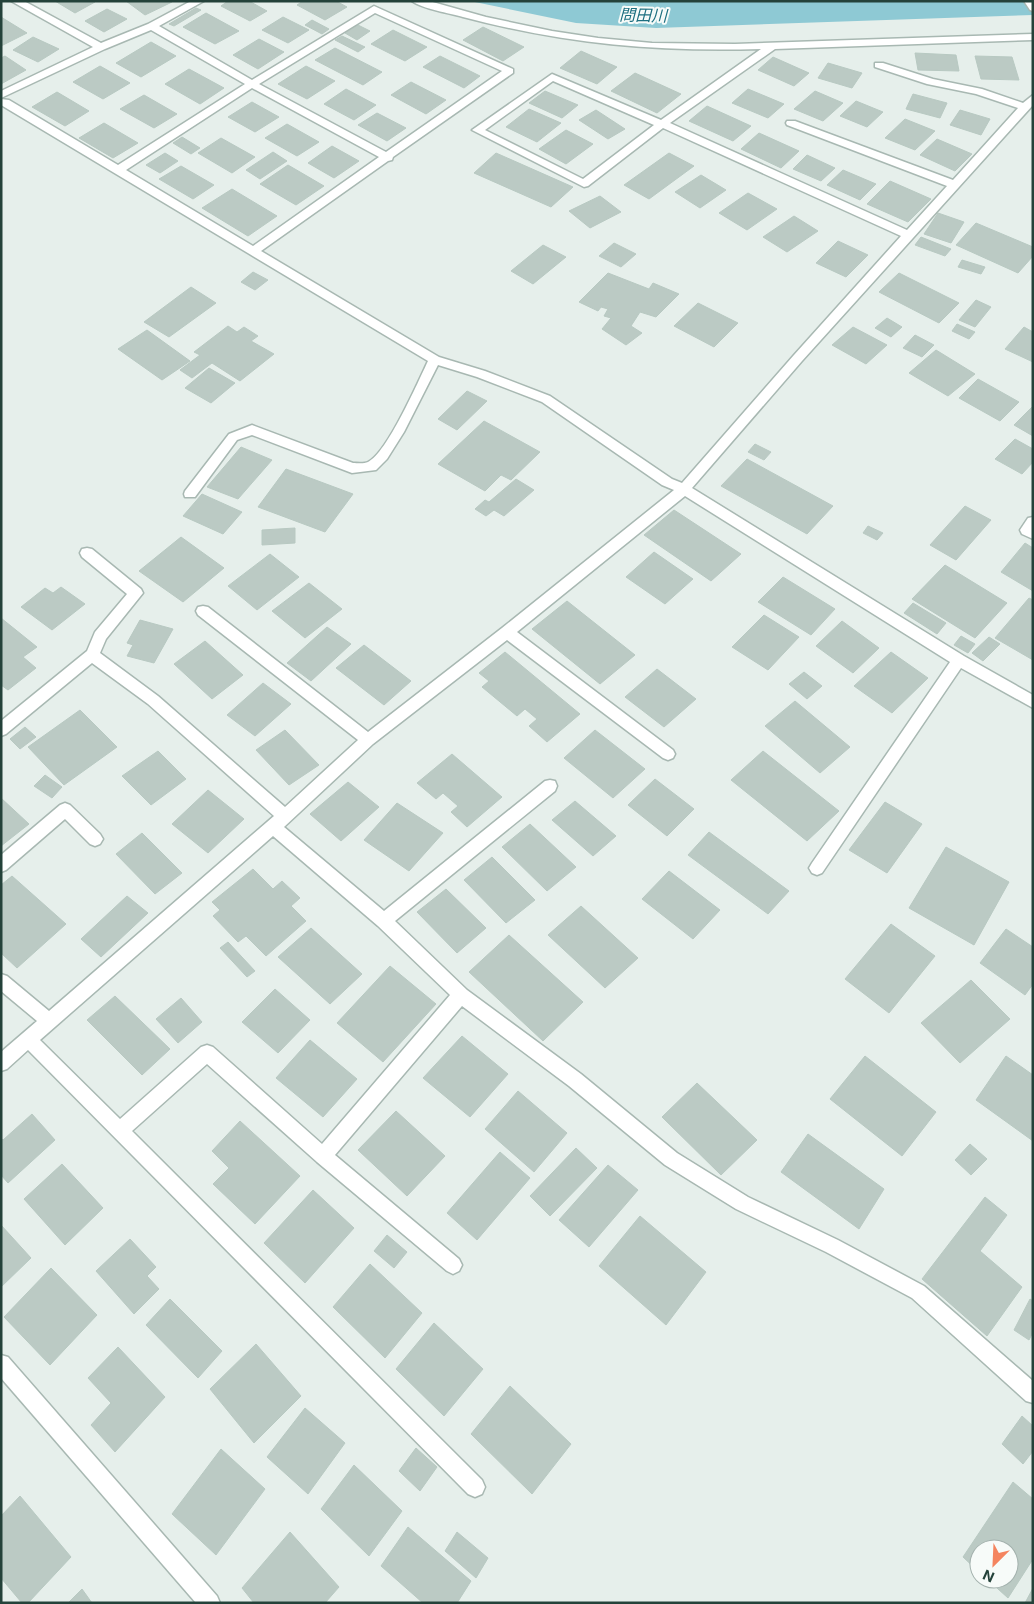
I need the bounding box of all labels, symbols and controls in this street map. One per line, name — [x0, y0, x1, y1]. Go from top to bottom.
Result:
water label: 問田川 — [619, 5, 669, 25]
north arrow — [969, 1539, 1019, 1589]
text: N — [980, 1566, 997, 1586]

